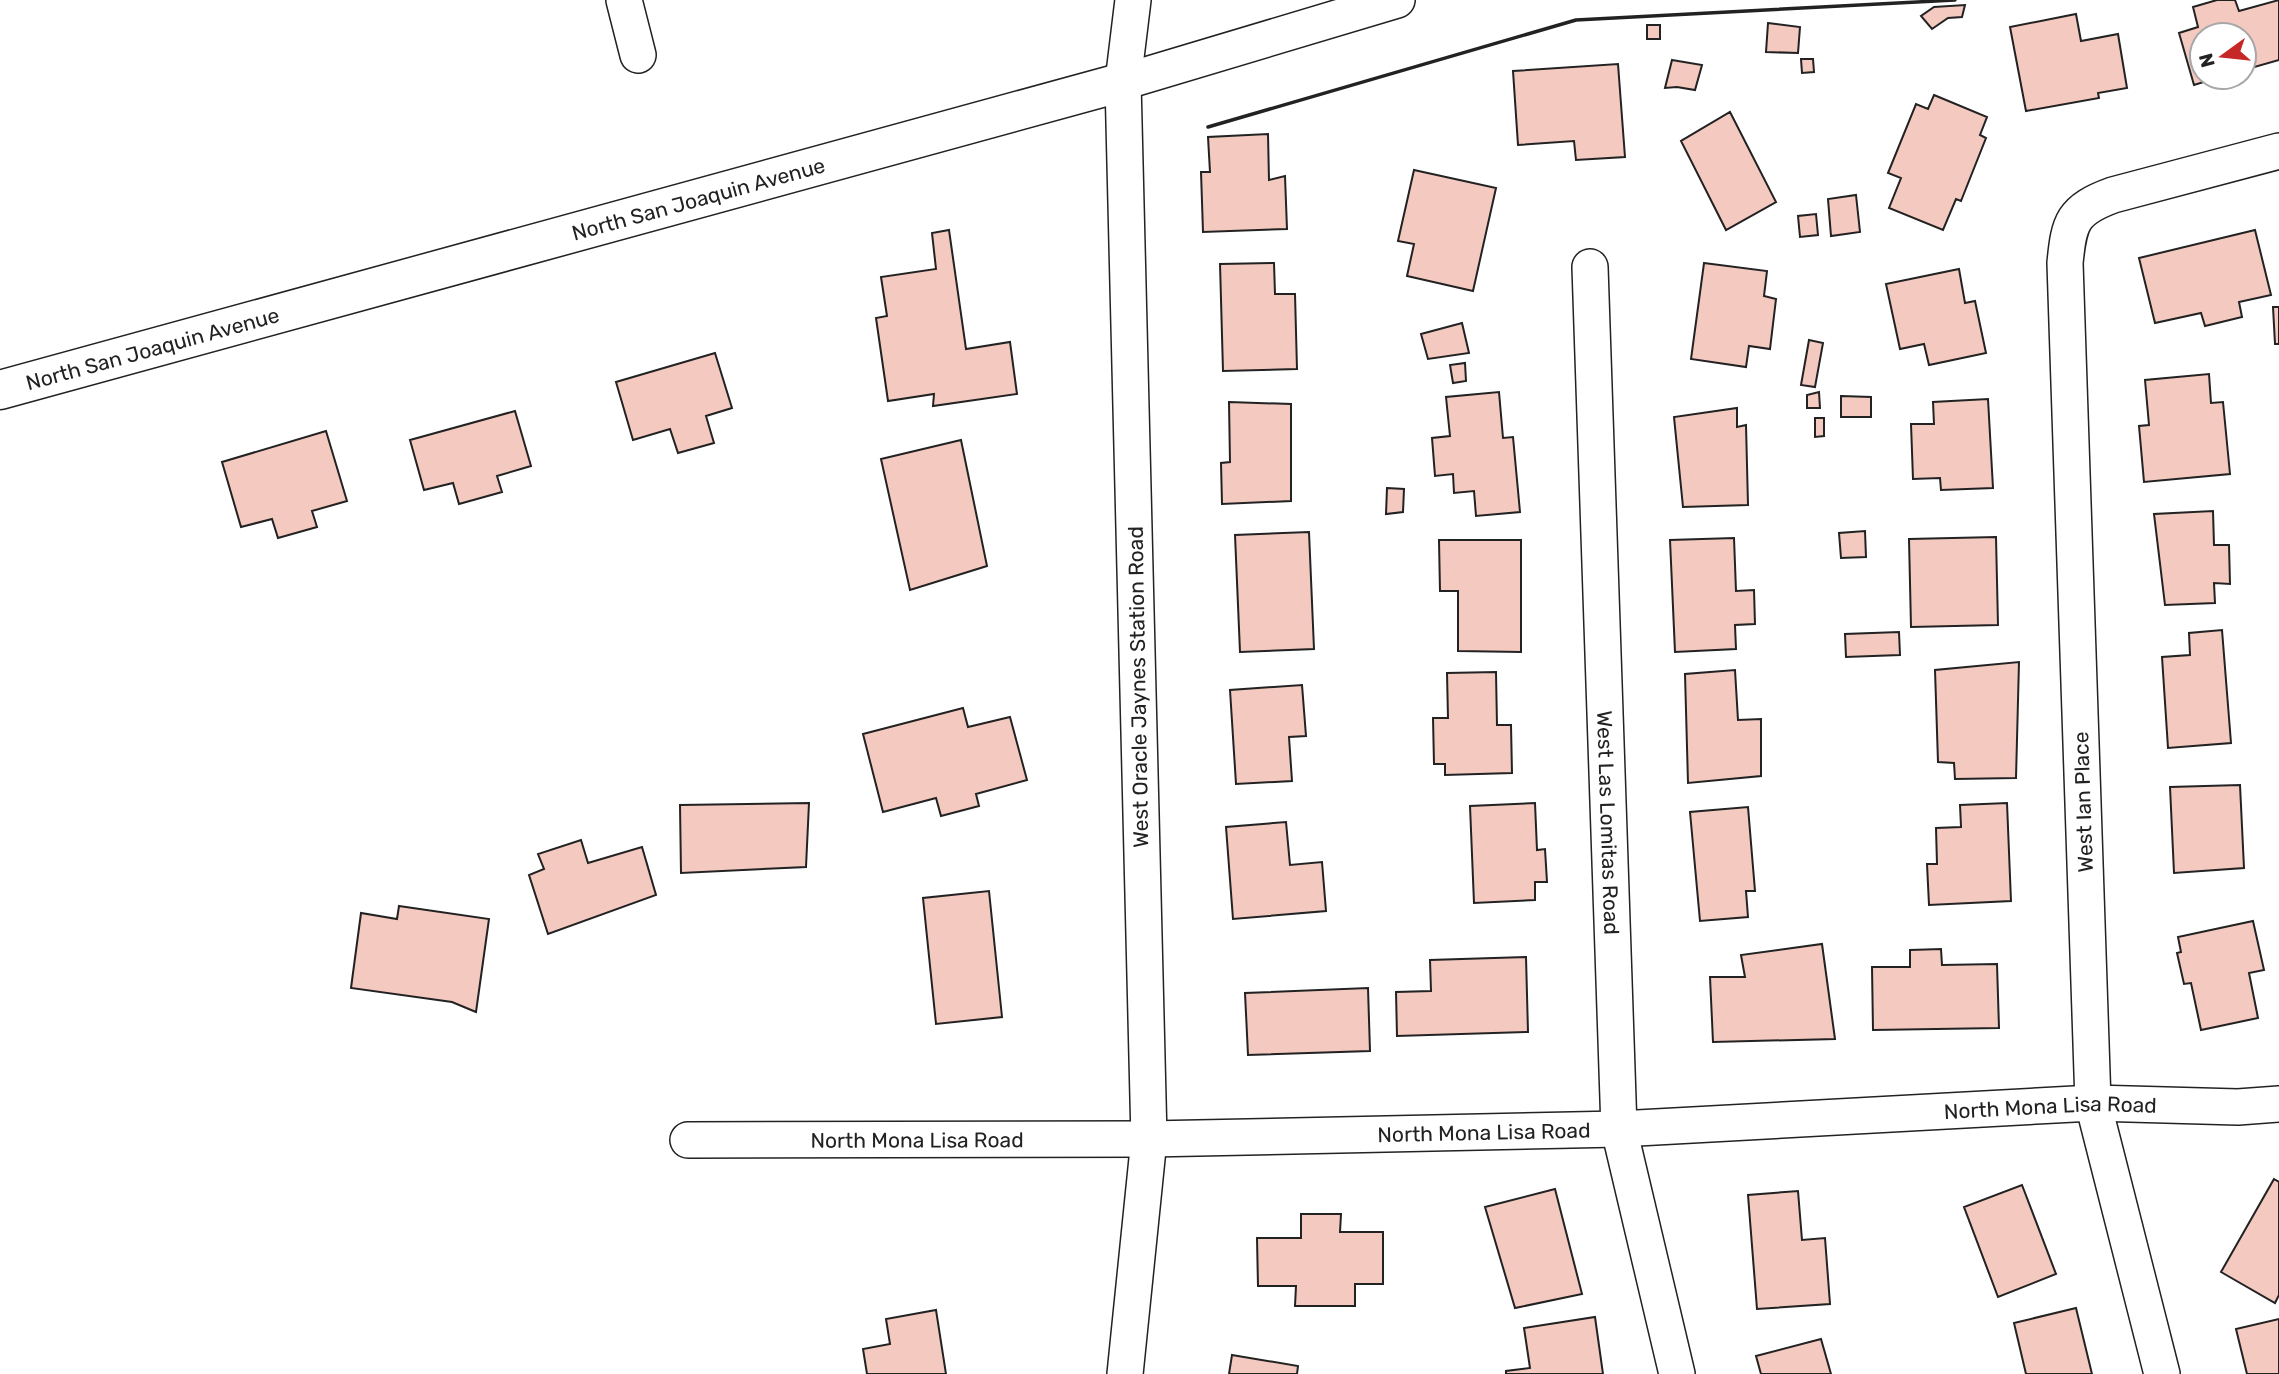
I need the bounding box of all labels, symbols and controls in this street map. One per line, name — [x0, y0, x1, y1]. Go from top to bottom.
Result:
north arrow — [2188, 21, 2258, 91]
text: N — [2194, 51, 2220, 70]
street label: North San Joaquin Avenue — [569, 152, 828, 245]
street label: North San Joaquin Avenue — [23, 302, 282, 395]
street label: West Oracle Jaynes Station Road — [1123, 526, 1153, 848]
street label: West Las Lomitas Road — [1592, 710, 1625, 935]
street label: West Ian Place — [2068, 731, 2098, 873]
street label: North Mona Lisa Road — [1943, 1090, 2157, 1124]
street label: North Mona Lisa Road — [1377, 1117, 1591, 1147]
street label: North Mona Lisa Road — [810, 1127, 1024, 1152]

